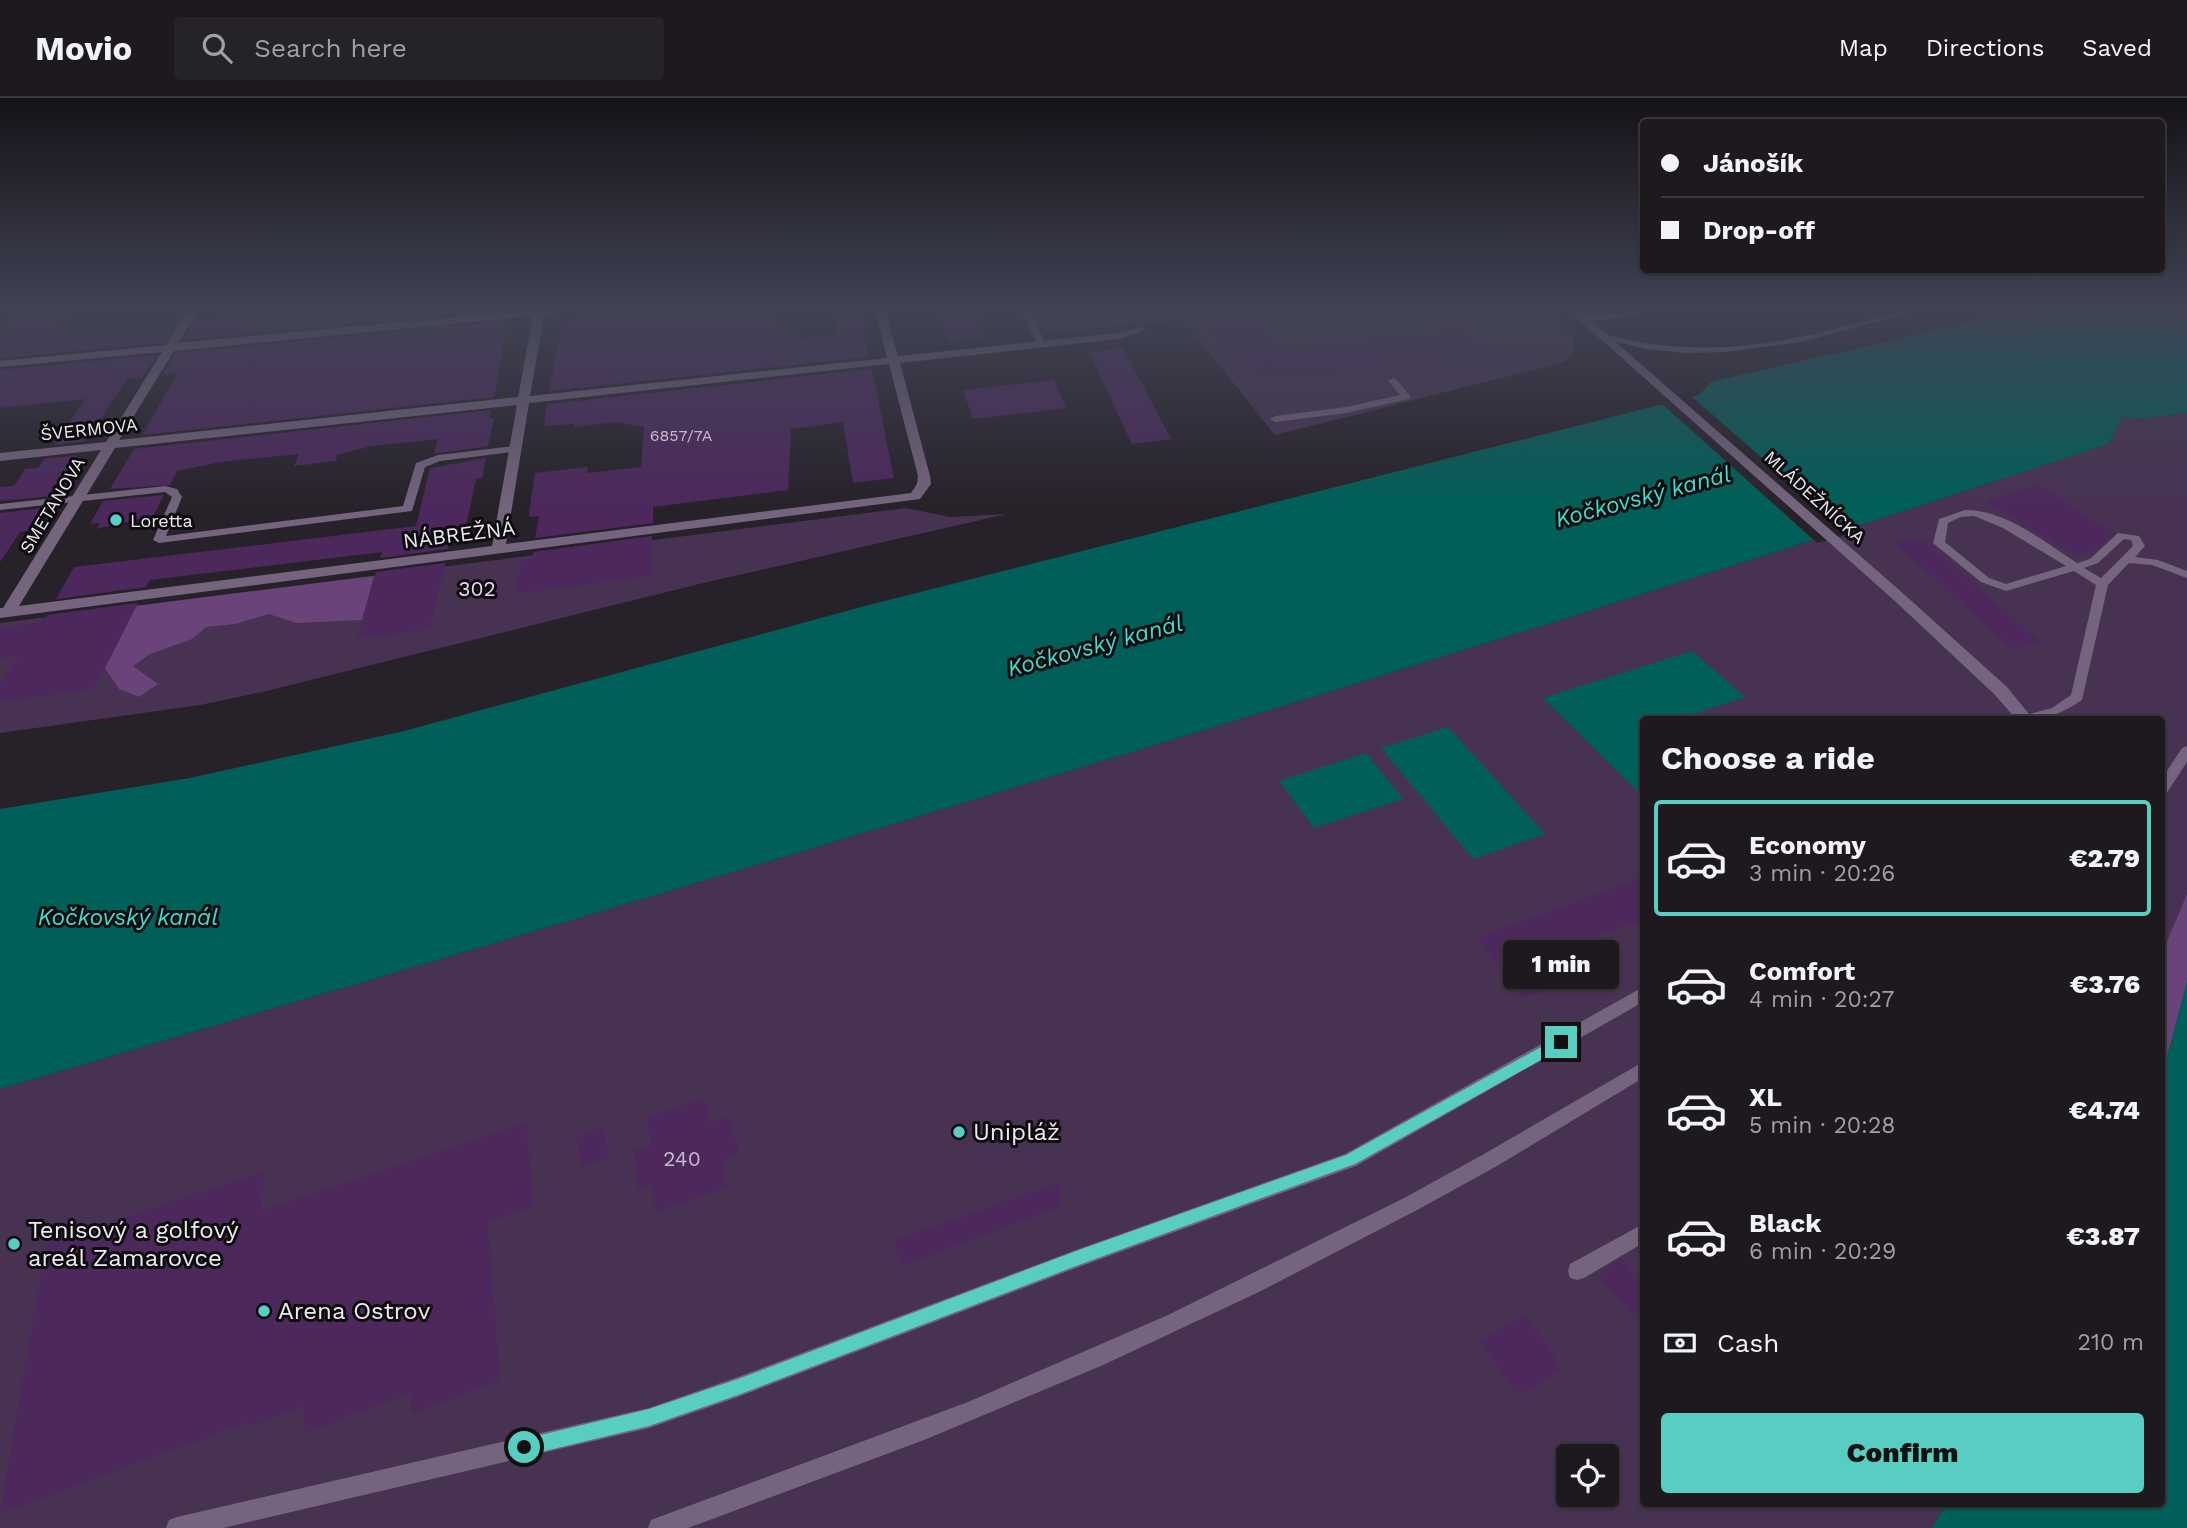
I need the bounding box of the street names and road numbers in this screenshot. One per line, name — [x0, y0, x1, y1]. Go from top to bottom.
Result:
street label: ŠVERMOVA — [39, 413, 139, 445]
street label: MLÁDEŽNÍCKA — [1760, 446, 1870, 548]
street label: SMETANOVA — [15, 453, 89, 557]
street label: NÁBREŽNÁ — [401, 515, 517, 553]

